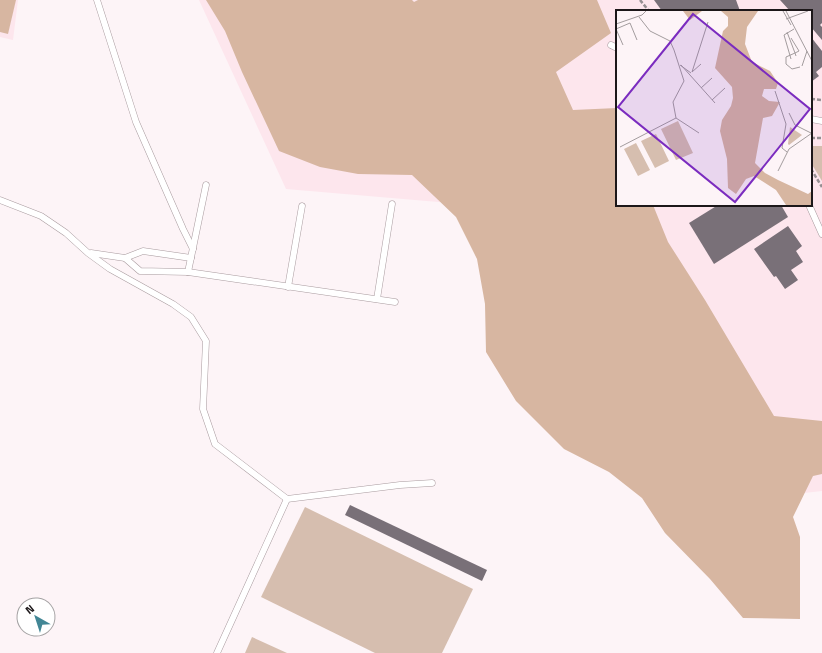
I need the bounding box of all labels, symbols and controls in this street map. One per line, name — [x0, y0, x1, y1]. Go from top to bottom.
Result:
inset map — [616, 10, 812, 206]
north arrow — [16, 597, 56, 637]
text: N — [22, 601, 38, 618]

